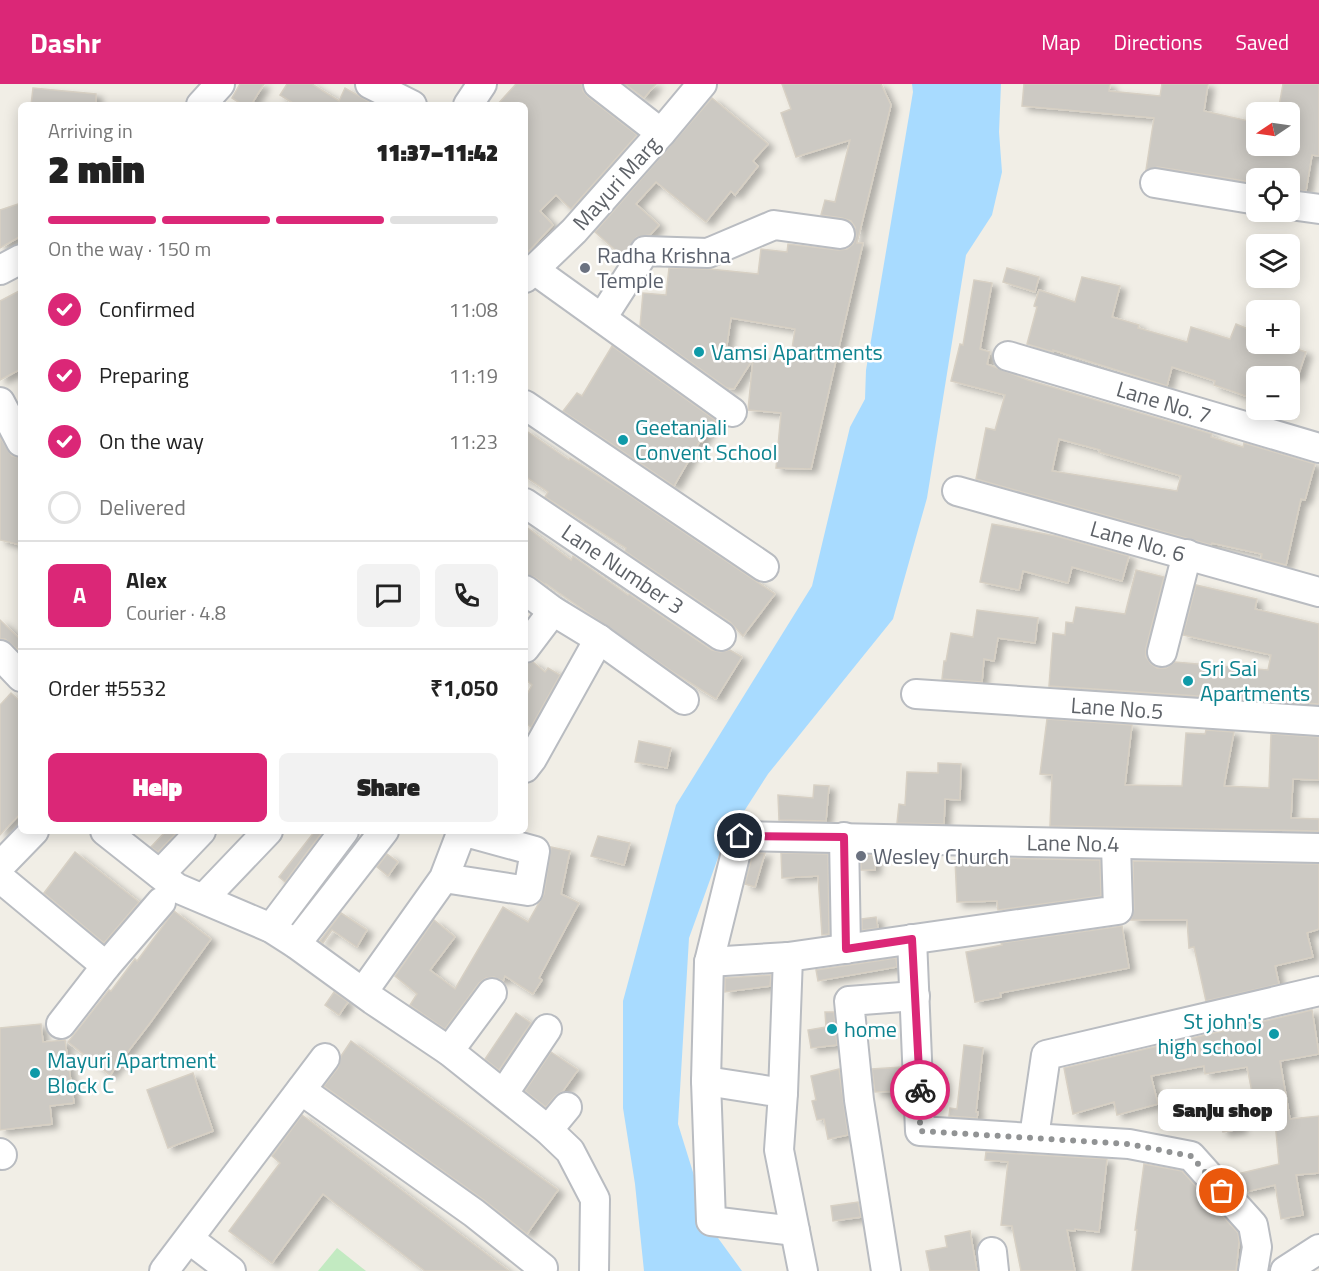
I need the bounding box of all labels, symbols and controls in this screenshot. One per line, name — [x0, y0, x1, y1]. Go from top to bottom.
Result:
text: Dashr — [30, 21, 101, 64]
text: Map — [1041, 26, 1081, 58]
text: Directions — [1114, 26, 1203, 58]
text: Saved — [1236, 26, 1289, 58]
north arrow — [1246, 102, 1300, 156]
map controls — [1246, 102, 1300, 420]
text: Arriving in — [48, 115, 133, 146]
street label: Mayuri Marg — [564, 128, 668, 238]
text: 11:37–11:42 — [376, 136, 498, 170]
text: 2 min — [48, 139, 145, 198]
button: locate — [1246, 168, 1300, 222]
text: On the way · 150 m — [48, 233, 211, 264]
button: layers — [1246, 234, 1300, 288]
place label: Radha Krishna Temple — [597, 238, 731, 297]
marker: Radha Krishna Temple — [578, 261, 592, 275]
text: Confirmed — [99, 292, 195, 326]
icon: check — [48, 293, 81, 326]
text: 11:08 — [449, 294, 498, 325]
button: + — [1246, 300, 1300, 354]
place label: Vamsi Apartments — [711, 335, 883, 369]
marker: Vamsi Apartments — [692, 345, 706, 359]
text: Preparing — [99, 358, 189, 392]
icon: check — [48, 359, 81, 392]
text: 11:19 — [449, 360, 498, 391]
button: − — [1246, 366, 1300, 420]
street label: Lane No. 7 — [1112, 371, 1216, 433]
place label: Geetanjali Convent School — [635, 410, 778, 469]
text: On the way — [99, 424, 204, 458]
icon: check — [48, 425, 81, 458]
text: 11:23 — [449, 426, 498, 457]
marker: Geetanjali Convent School — [616, 433, 630, 447]
text: Delivered — [99, 490, 186, 524]
street label: Lane No. 6 — [1086, 511, 1190, 571]
street label: Lane Number 3 — [555, 515, 691, 623]
text: Alex — [126, 563, 167, 597]
button: chat — [357, 564, 420, 627]
button: phone — [435, 564, 498, 627]
text: A — [73, 578, 86, 612]
text: Courier · 4.8 — [126, 597, 226, 628]
place label: Sri Sai Apartments — [1200, 651, 1310, 710]
text: Order #5532 — [48, 671, 167, 705]
text: ₹1,050 — [430, 671, 498, 705]
marker: Sri Sai Apartments — [1181, 674, 1195, 688]
street label: Lane No.5 — [1070, 688, 1164, 728]
button: Help — [48, 753, 267, 822]
button: Share — [279, 753, 498, 822]
pin — [714, 810, 765, 861]
icon: home — [723, 819, 756, 852]
street label: Lane No.4 — [1026, 825, 1120, 861]
place label: Wesley Church — [873, 839, 1009, 873]
marker: Wesley Church — [854, 849, 868, 863]
place label: St john's high school — [1157, 1004, 1262, 1063]
place label: home — [844, 1012, 897, 1046]
marker: home — [825, 1022, 839, 1036]
marker: St john's high school — [1267, 1027, 1281, 1041]
place label: Mayuri Apartment Block C — [47, 1043, 216, 1102]
courier — [890, 1060, 950, 1120]
marker: Mayuri Apartment Block C — [28, 1066, 42, 1080]
icon: bike — [904, 1074, 937, 1107]
callout: Sanju shop — [1158, 1089, 1286, 1131]
text: Sanju shop — [1173, 1094, 1272, 1125]
pin — [1196, 1165, 1247, 1216]
icon: bag — [1205, 1174, 1238, 1207]

